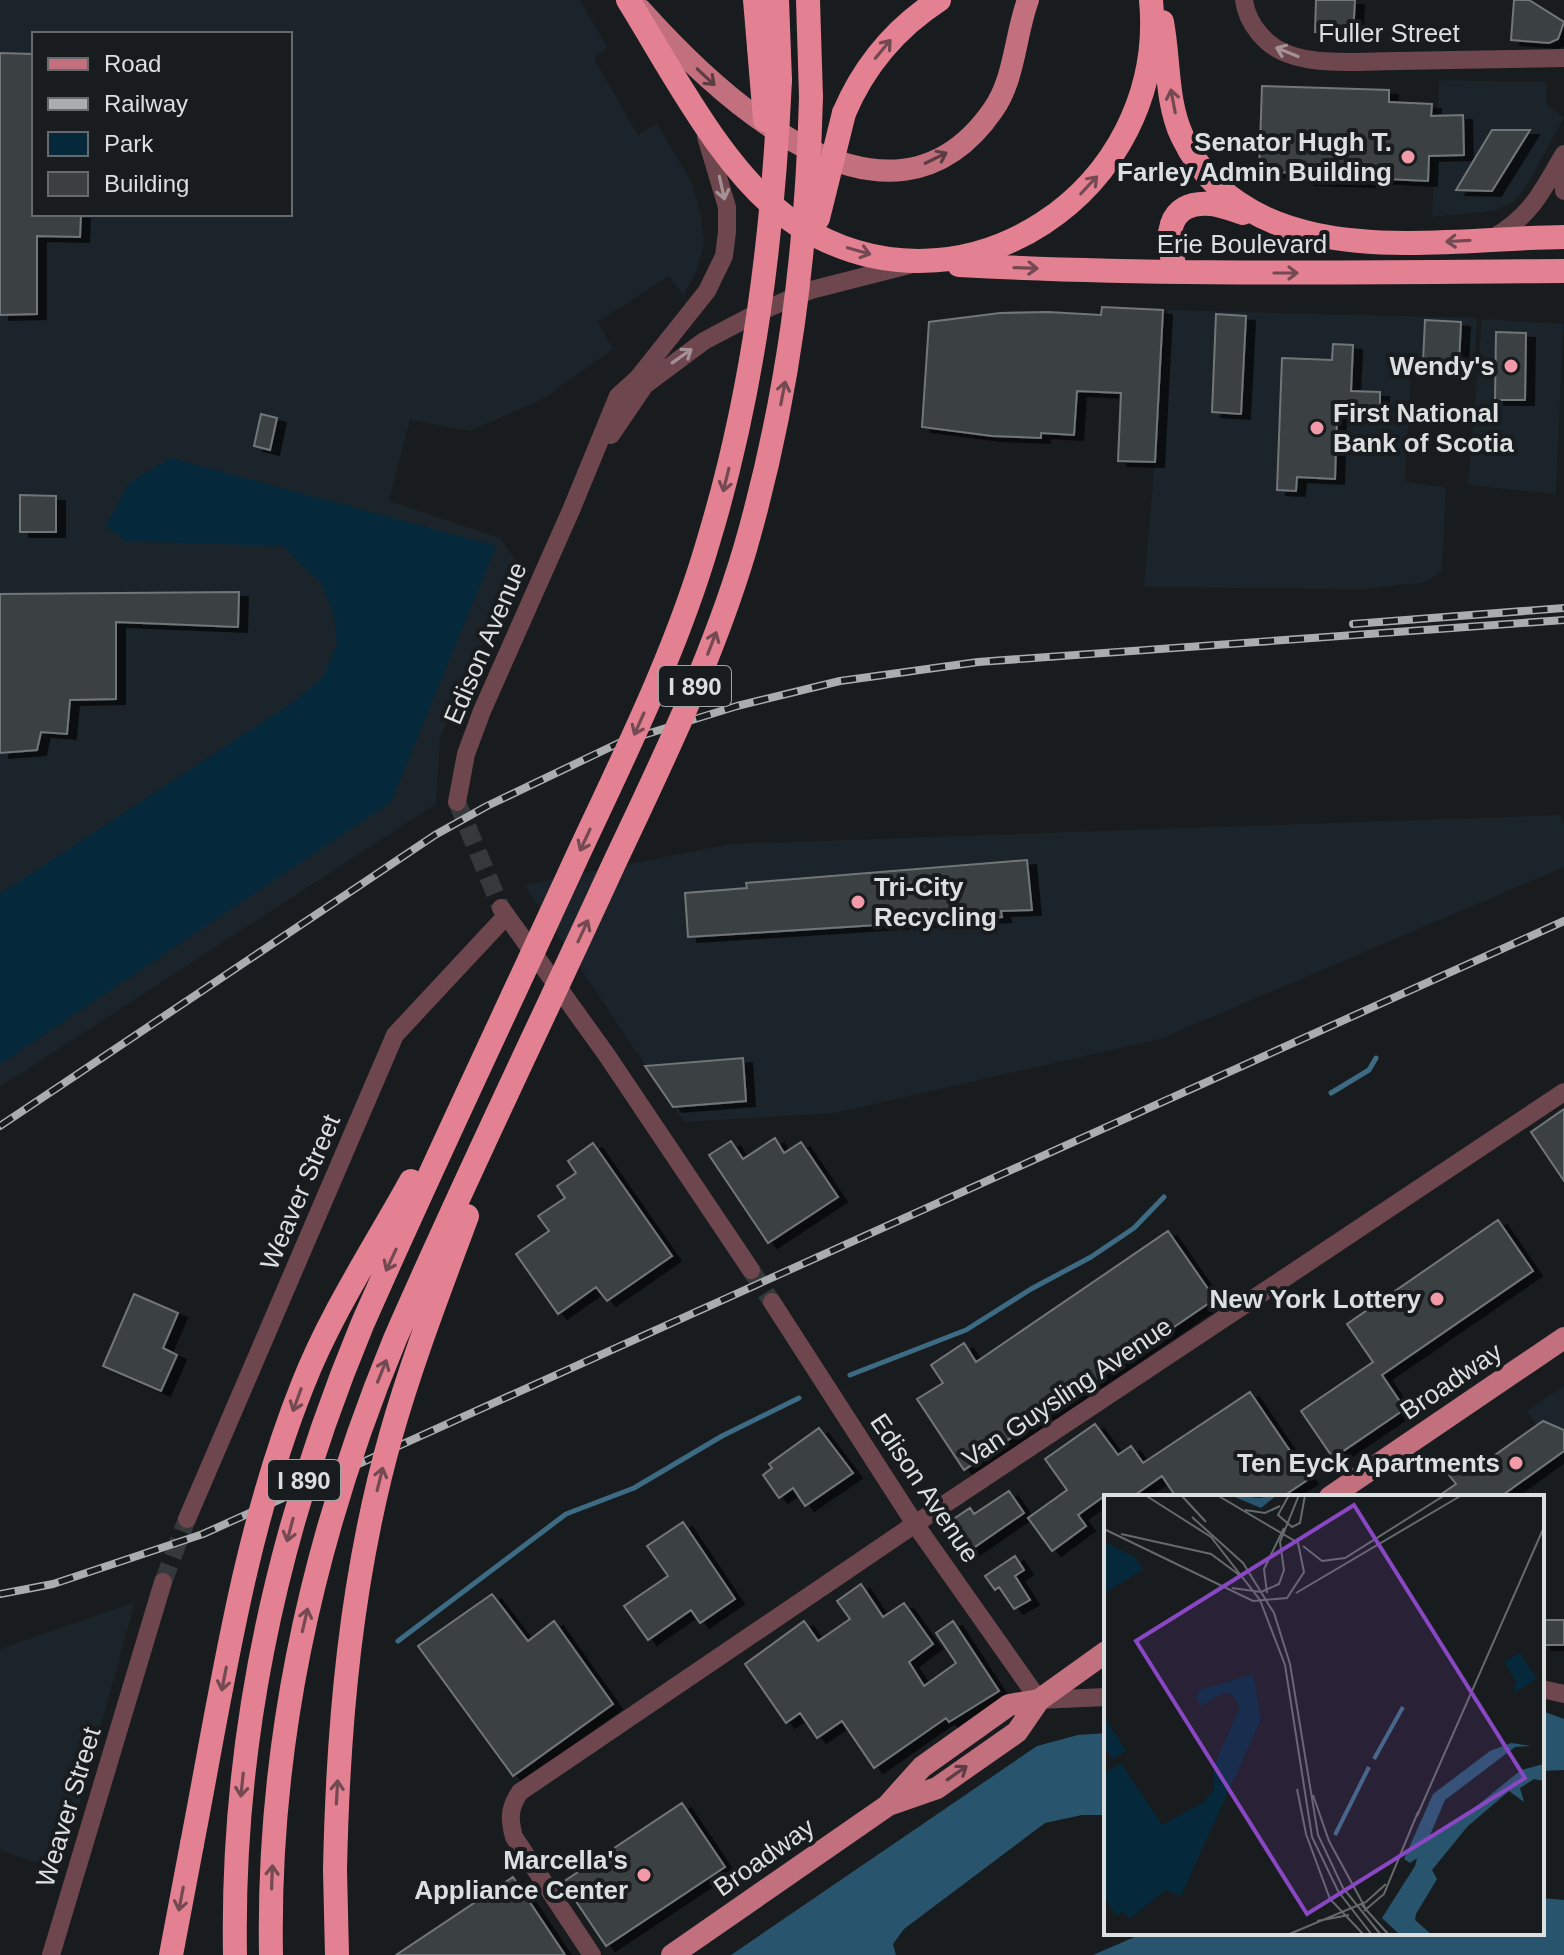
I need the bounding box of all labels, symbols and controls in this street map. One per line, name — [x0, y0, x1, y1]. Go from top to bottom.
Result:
street label: Fuller Street — [1318, 18, 1461, 48]
legend — [32, 32, 292, 216]
one-way arrow — [874, 39, 892, 60]
one-way arrow — [1276, 44, 1300, 58]
text: Road — [104, 50, 161, 77]
one-way arrow — [695, 67, 715, 85]
one-way arrow — [1165, 89, 1180, 114]
text: Railway — [104, 90, 188, 117]
place label: Senator Hugh T. Farley Admin Building — [1117, 127, 1392, 187]
text: Park — [104, 130, 154, 157]
marker: Senator Hugh T. Farley Admin Building — [1399, 148, 1417, 166]
one-way arrow — [924, 150, 947, 165]
text: Building — [104, 170, 189, 197]
one-way arrow — [716, 175, 731, 200]
one-way arrow — [1079, 175, 1098, 195]
street label: Erie Boulevard — [1157, 229, 1327, 259]
one-way arrow — [1445, 234, 1472, 249]
one-way arrow — [846, 244, 872, 259]
one-way arrow — [1012, 261, 1039, 276]
one-way arrow — [1272, 265, 1299, 281]
one-way arrow — [670, 348, 692, 364]
place label: Wendy's — [1390, 351, 1495, 381]
marker: Wendy's — [1502, 357, 1520, 375]
one-way arrow — [776, 380, 791, 406]
place label: First National Bank of Scotia — [1333, 398, 1514, 458]
marker: First National Bank of Scotia — [1308, 419, 1326, 437]
one-way arrow — [717, 466, 732, 492]
street label: Edison Avenue — [437, 558, 533, 728]
one-way arrow — [706, 631, 720, 656]
road number: I 890 — [659, 666, 731, 706]
one-way arrow — [630, 711, 645, 736]
one-way arrow — [577, 828, 592, 852]
place label: Tri-City Recycling — [874, 872, 997, 932]
marker: Tri-City Recycling — [849, 893, 867, 911]
one-way arrow — [576, 919, 591, 943]
street label: Weaver Street — [254, 1109, 346, 1274]
one-way arrow — [383, 1248, 398, 1272]
place label: New York Lottery — [1210, 1284, 1422, 1314]
marker: New York Lottery — [1428, 1290, 1446, 1308]
street label: Van Guysling Avenue — [957, 1311, 1177, 1473]
street label: Broadway — [1395, 1336, 1507, 1426]
one-way arrow — [376, 1359, 390, 1384]
one-way arrow — [289, 1388, 303, 1412]
street label: Edison Avenue — [864, 1408, 986, 1568]
place label: Ten Eyck Apartments — [1237, 1448, 1500, 1478]
marker: Ten Eyck Apartments — [1507, 1454, 1525, 1472]
road number: I 890 — [268, 1460, 340, 1500]
one-way arrow — [373, 1467, 388, 1493]
inset map — [1104, 1495, 1544, 1935]
one-way arrow — [282, 1516, 297, 1542]
one-way arrow — [299, 1607, 314, 1633]
one-way arrow — [215, 1665, 230, 1691]
street label: Weaver Street — [29, 1723, 107, 1891]
one-way arrow — [945, 1765, 967, 1781]
one-way arrow — [234, 1771, 249, 1798]
one-way arrow — [330, 1779, 345, 1806]
street label: Broadway — [708, 1812, 820, 1902]
place label: Marcella's Appliance Center — [414, 1845, 628, 1905]
one-way arrow — [265, 1864, 280, 1891]
marker: Marcella's Appliance Center — [635, 1866, 653, 1884]
one-way arrow — [173, 1886, 188, 1912]

